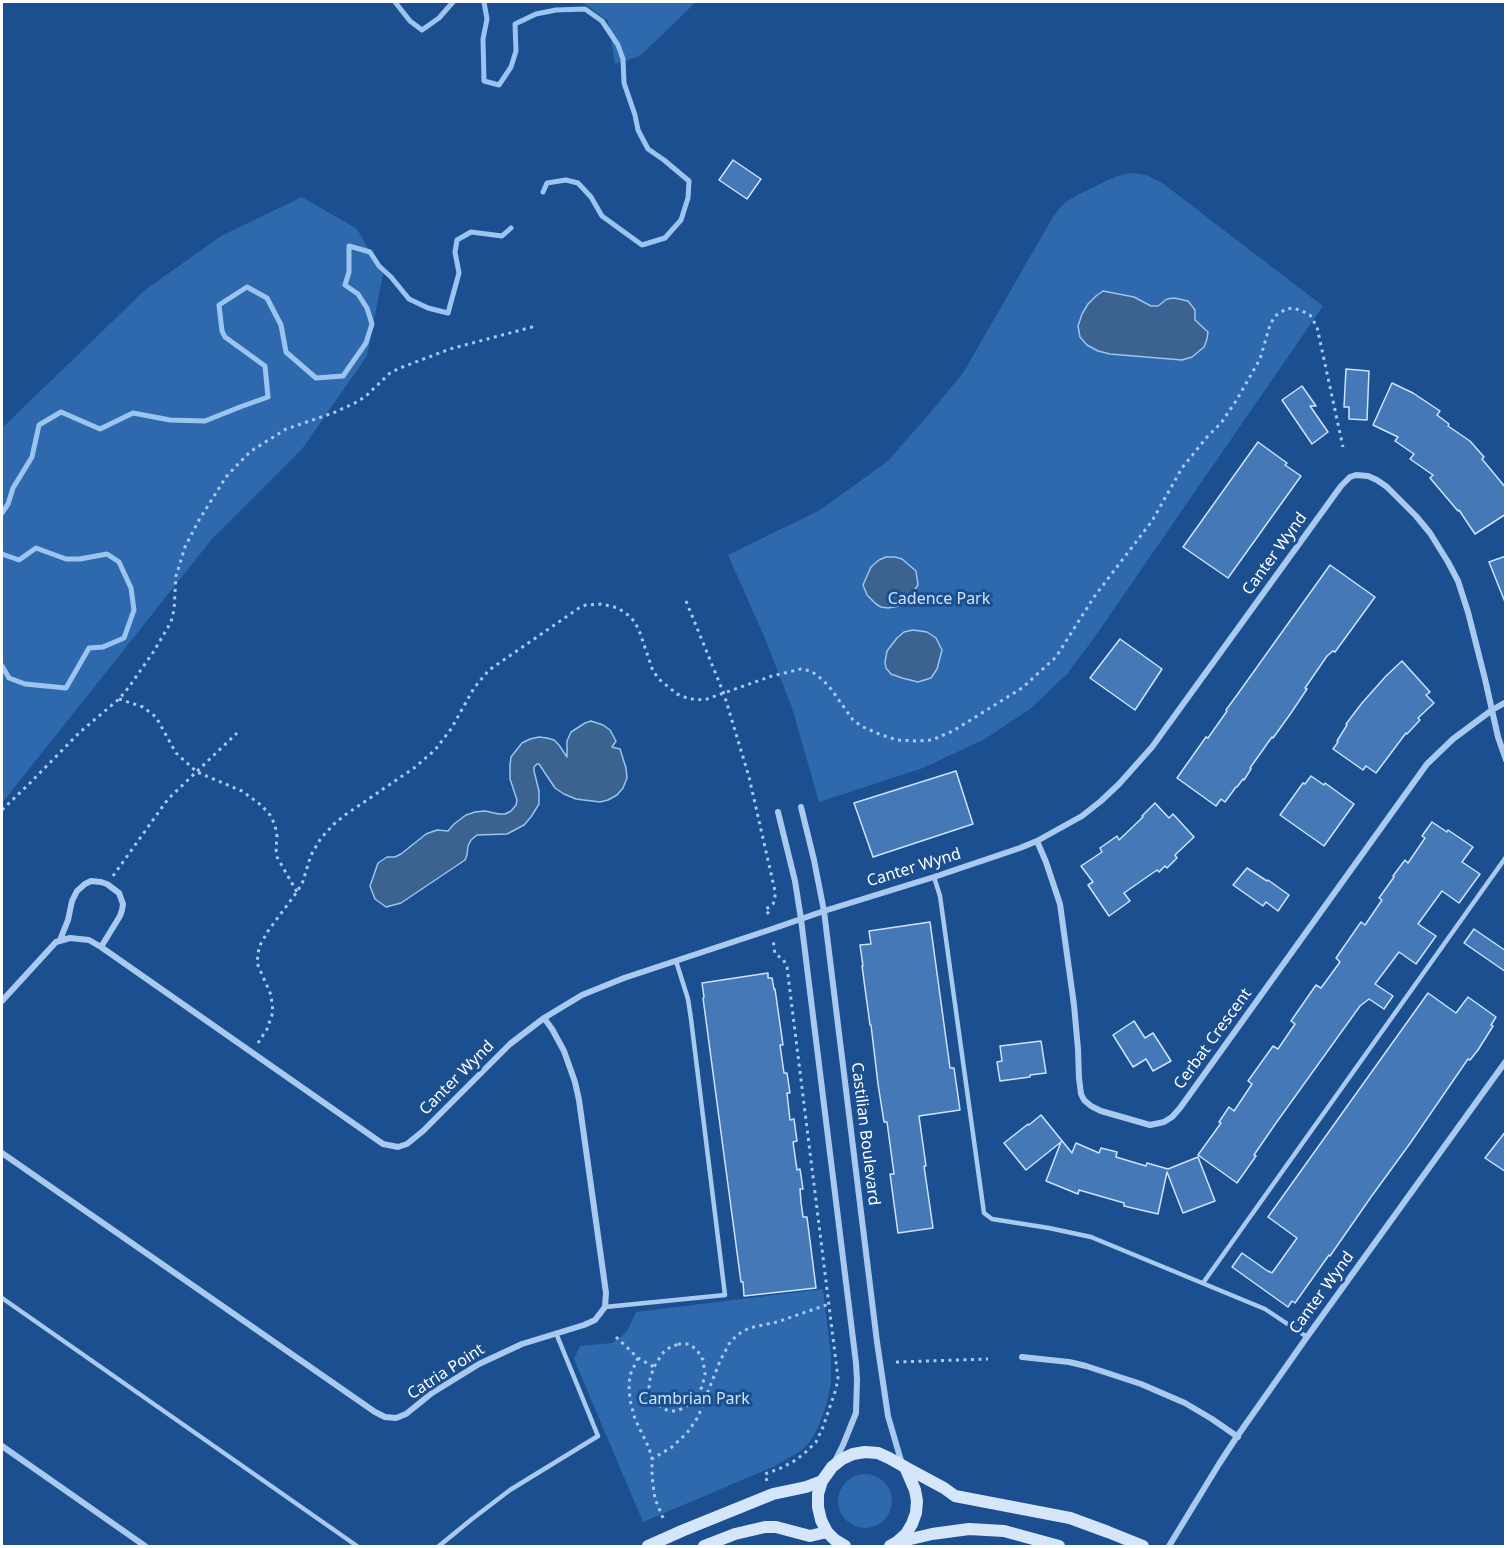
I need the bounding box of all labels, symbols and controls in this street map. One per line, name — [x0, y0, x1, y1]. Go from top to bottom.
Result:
street label: Canter Wynd — [1239, 509, 1311, 599]
park label: Cadence Park — [888, 589, 990, 609]
street label: Canter Wynd — [865, 845, 963, 891]
street label: Cerbat Crescent — [1170, 985, 1256, 1093]
street label: Canter Wynd — [416, 1037, 498, 1119]
street label: Castilian Boulevard — [847, 1061, 883, 1207]
street label: Canter Wynd — [1286, 1248, 1358, 1338]
street label: Catria Point — [404, 1340, 488, 1404]
park label: Cambrian Park — [638, 1389, 750, 1409]

